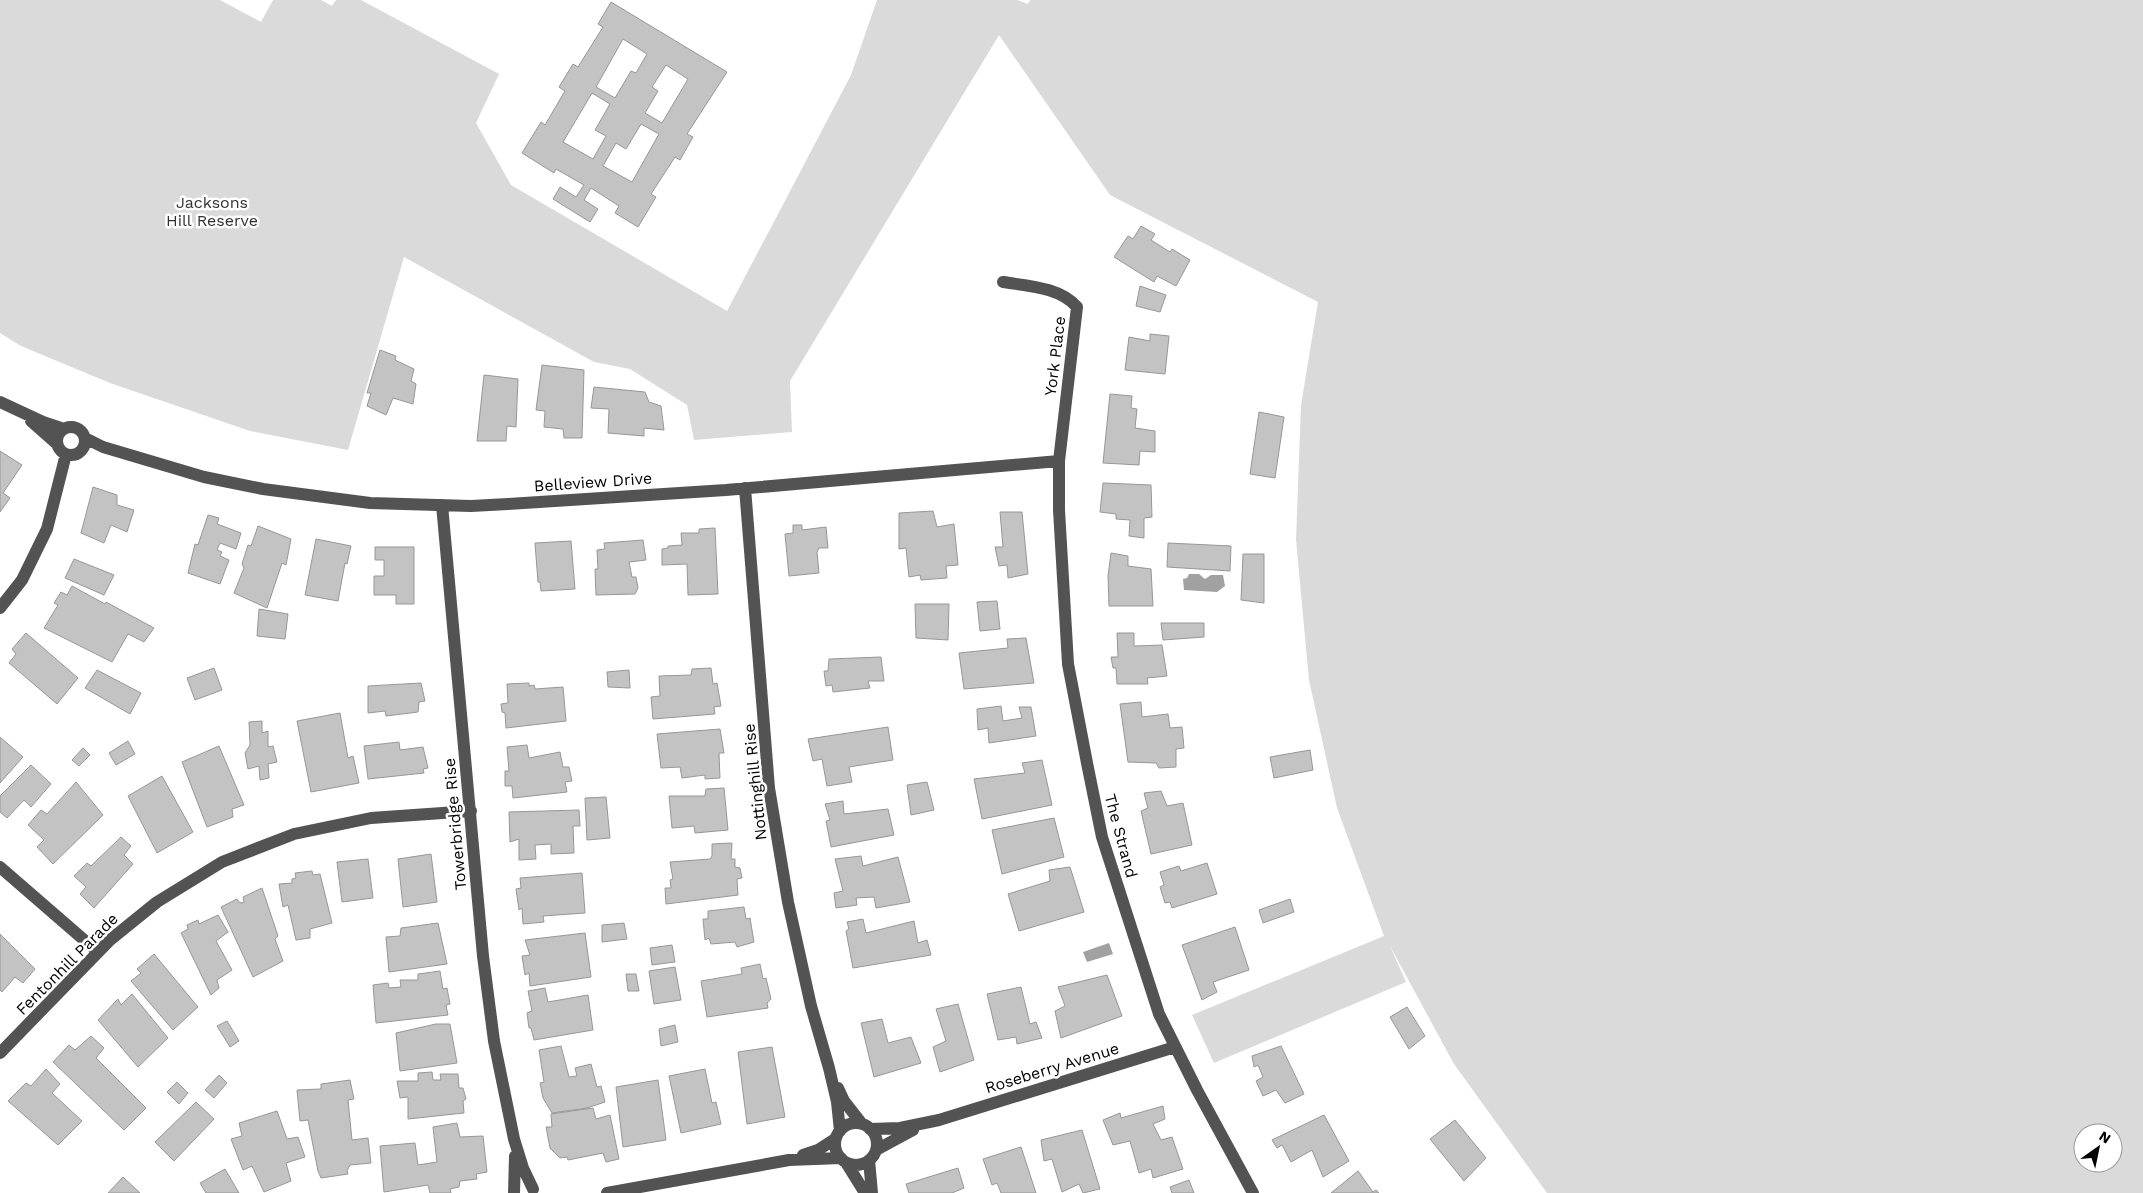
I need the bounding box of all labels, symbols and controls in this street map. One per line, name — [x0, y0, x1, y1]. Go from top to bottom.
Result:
park label: Jacksons Hill Reserve — [166, 193, 258, 230]
street label: York Place — [1041, 315, 1069, 397]
street label: Belleview Drive — [533, 468, 653, 496]
street label: Nottinghill Rise — [739, 723, 771, 841]
street label: Towerbridge Rise — [440, 757, 470, 891]
street label: The Strand — [1101, 792, 1141, 880]
street label: Fentonhill Parade — [12, 909, 122, 1019]
street label: Roseberry Avenue — [983, 1039, 1121, 1097]
north arrow — [2073, 1123, 2123, 1173]
text: N — [2096, 1128, 2114, 1147]

